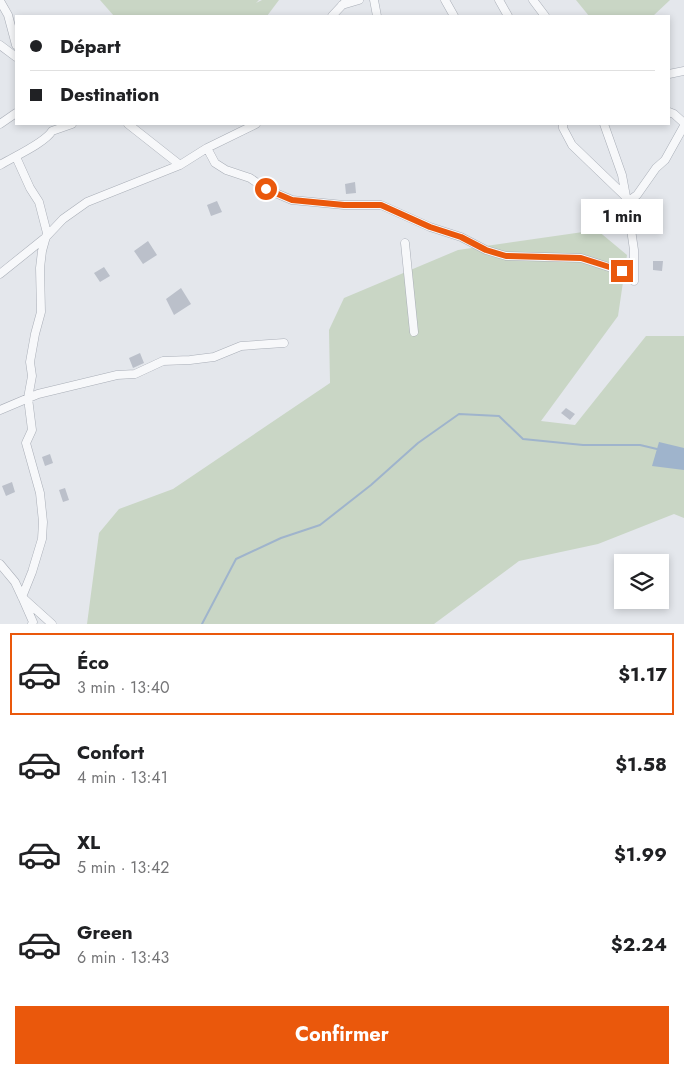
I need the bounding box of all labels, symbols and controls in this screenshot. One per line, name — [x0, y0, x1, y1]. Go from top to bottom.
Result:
text: Départ — [60, 33, 121, 60]
text: Destination — [60, 81, 159, 108]
route start — [255, 178, 277, 200]
callout: 1 min — [581, 198, 663, 234]
text: 1 min — [602, 205, 642, 228]
route end — [611, 260, 633, 282]
map controls — [614, 554, 669, 609]
button: layers — [614, 554, 669, 609]
text: Éco — [77, 649, 109, 676]
icon: car — [17, 652, 62, 697]
text: $1.17 — [618, 661, 667, 688]
text: 3 min · 13:40 — [77, 676, 170, 699]
text: Confort — [77, 739, 144, 766]
icon: car — [17, 742, 62, 787]
text: $1.58 — [615, 751, 667, 778]
text: 4 min · 13:41 — [77, 766, 168, 789]
text: XL — [77, 829, 100, 856]
icon: car — [17, 832, 62, 877]
text: $1.99 — [614, 841, 667, 868]
text: 5 min · 13:42 — [77, 856, 169, 879]
text: Green — [77, 919, 133, 946]
icon: car — [17, 922, 62, 967]
text: $2.24 — [611, 931, 667, 958]
text: 6 min · 13:43 — [77, 946, 169, 969]
button: Confirmer — [15, 1006, 669, 1064]

